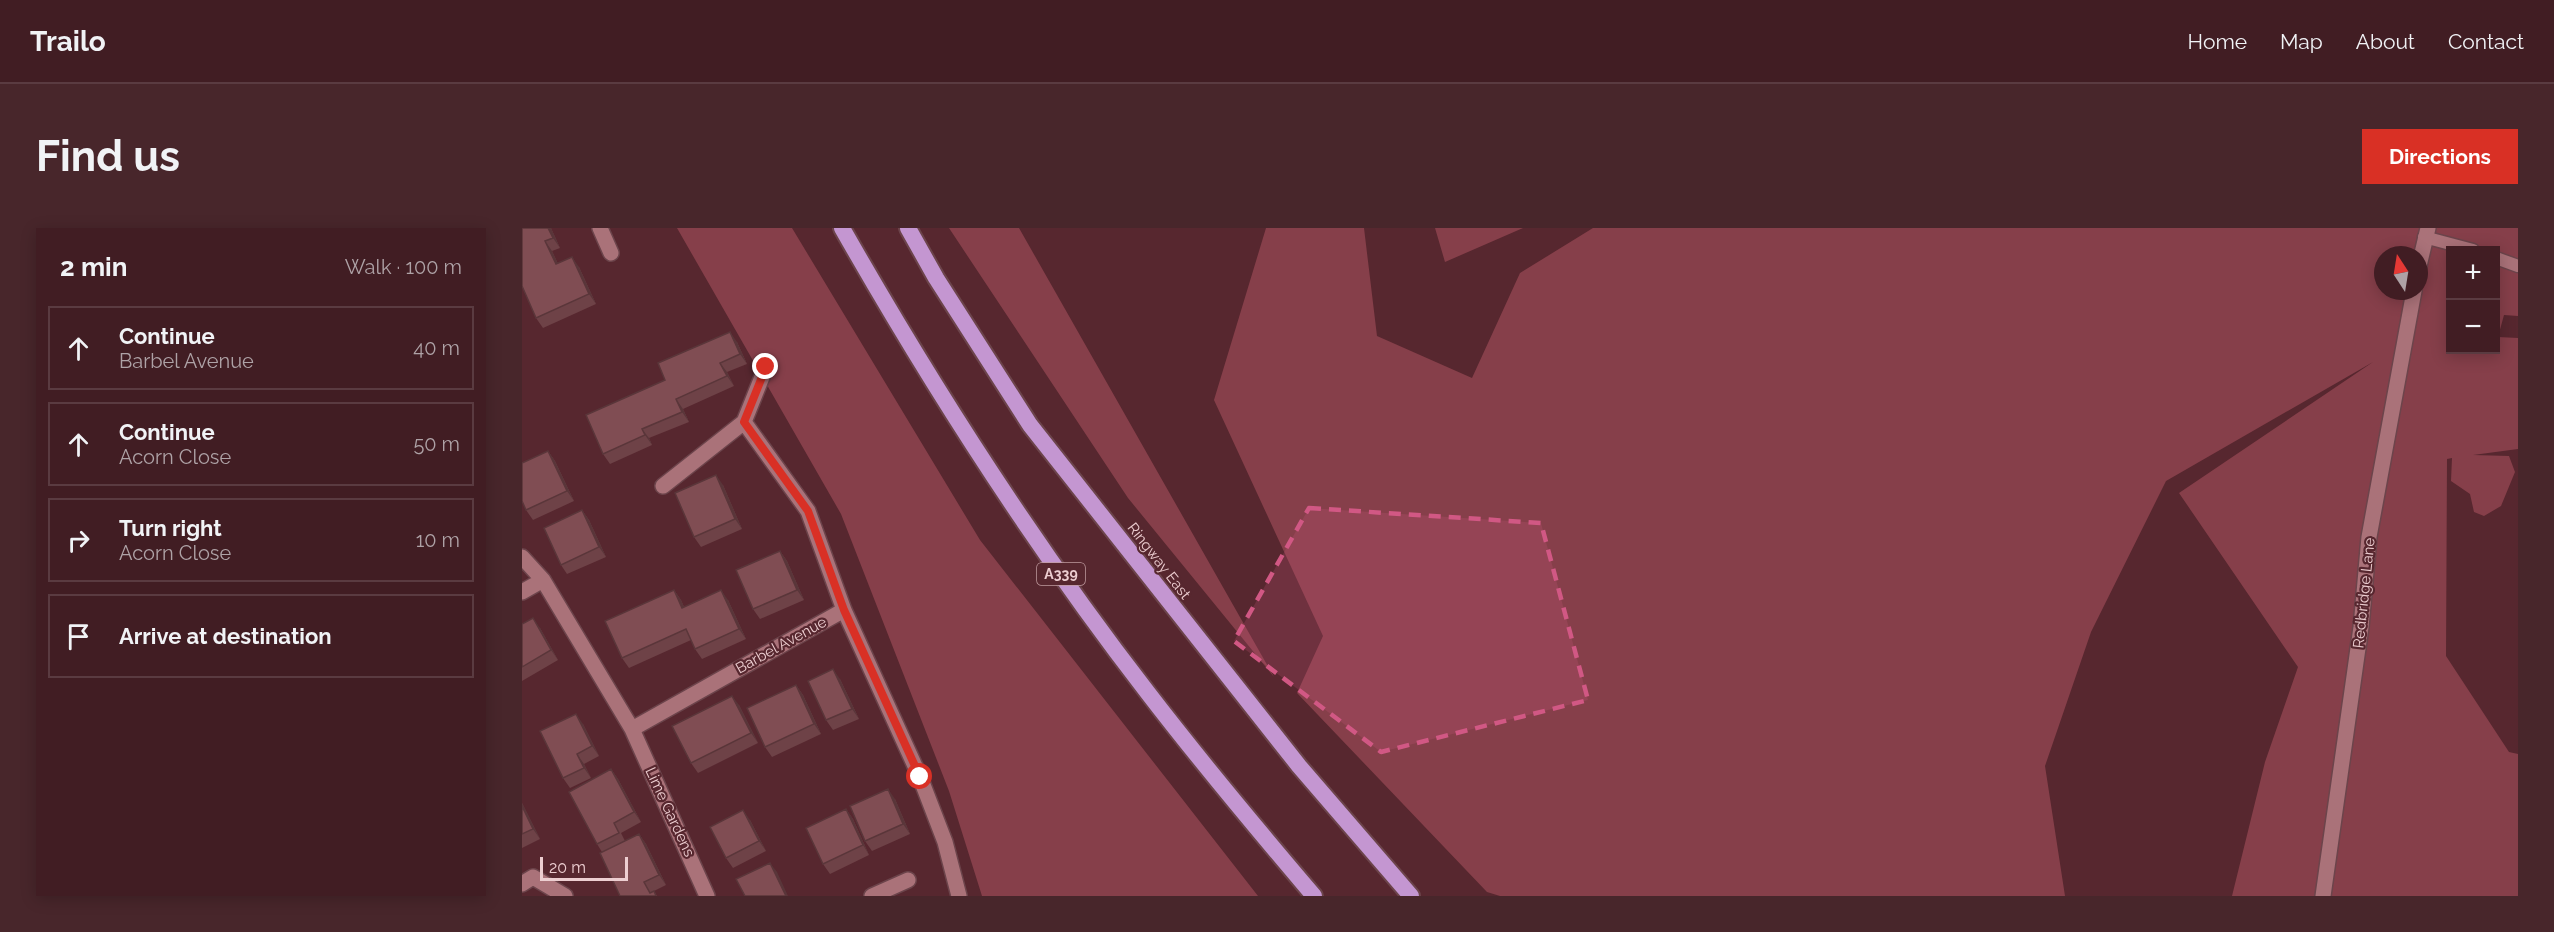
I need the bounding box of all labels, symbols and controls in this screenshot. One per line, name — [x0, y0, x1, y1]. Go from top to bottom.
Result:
text: Trailo — [30, 25, 106, 58]
text: Home — [2188, 29, 2247, 54]
text: Map — [2280, 29, 2323, 54]
text: About — [2356, 29, 2415, 54]
text: Contact — [2448, 29, 2524, 54]
button: Directions — [2362, 129, 2518, 184]
text: Find us — [36, 132, 180, 181]
north arrow — [2374, 246, 2428, 300]
map controls — [2446, 246, 2500, 354]
button: + — [2446, 246, 2500, 300]
text: 2 min — [60, 252, 127, 282]
text: Walk · 100 m — [345, 255, 462, 279]
button: − — [2446, 300, 2500, 354]
text: Continue — [119, 323, 215, 349]
icon: ahead — [62, 332, 95, 365]
text: 40 m — [413, 336, 460, 360]
text: Barbel Avenue — [119, 349, 254, 373]
route end — [752, 353, 778, 379]
text: Continue — [119, 419, 215, 445]
icon: ahead — [62, 428, 95, 461]
text: 50 m — [413, 432, 460, 456]
text: Acorn Close — [119, 445, 231, 469]
text: Turn right — [119, 515, 222, 541]
street label: Ringway East — [1124, 519, 1194, 603]
icon: right — [62, 524, 95, 557]
text: 10 m — [416, 528, 460, 552]
street label: Redbridge Lane — [2349, 537, 2379, 649]
text: Acorn Close — [119, 541, 231, 565]
road number: A339 — [1037, 563, 1085, 585]
street label: Barbel Avenue — [732, 613, 830, 677]
icon: arrive — [62, 620, 95, 653]
text: Arrive at destination — [119, 623, 332, 649]
route start — [906, 763, 932, 789]
street label: Lime Gardens — [641, 764, 699, 860]
scale bar — [540, 854, 628, 882]
text: 20 m — [549, 858, 586, 877]

